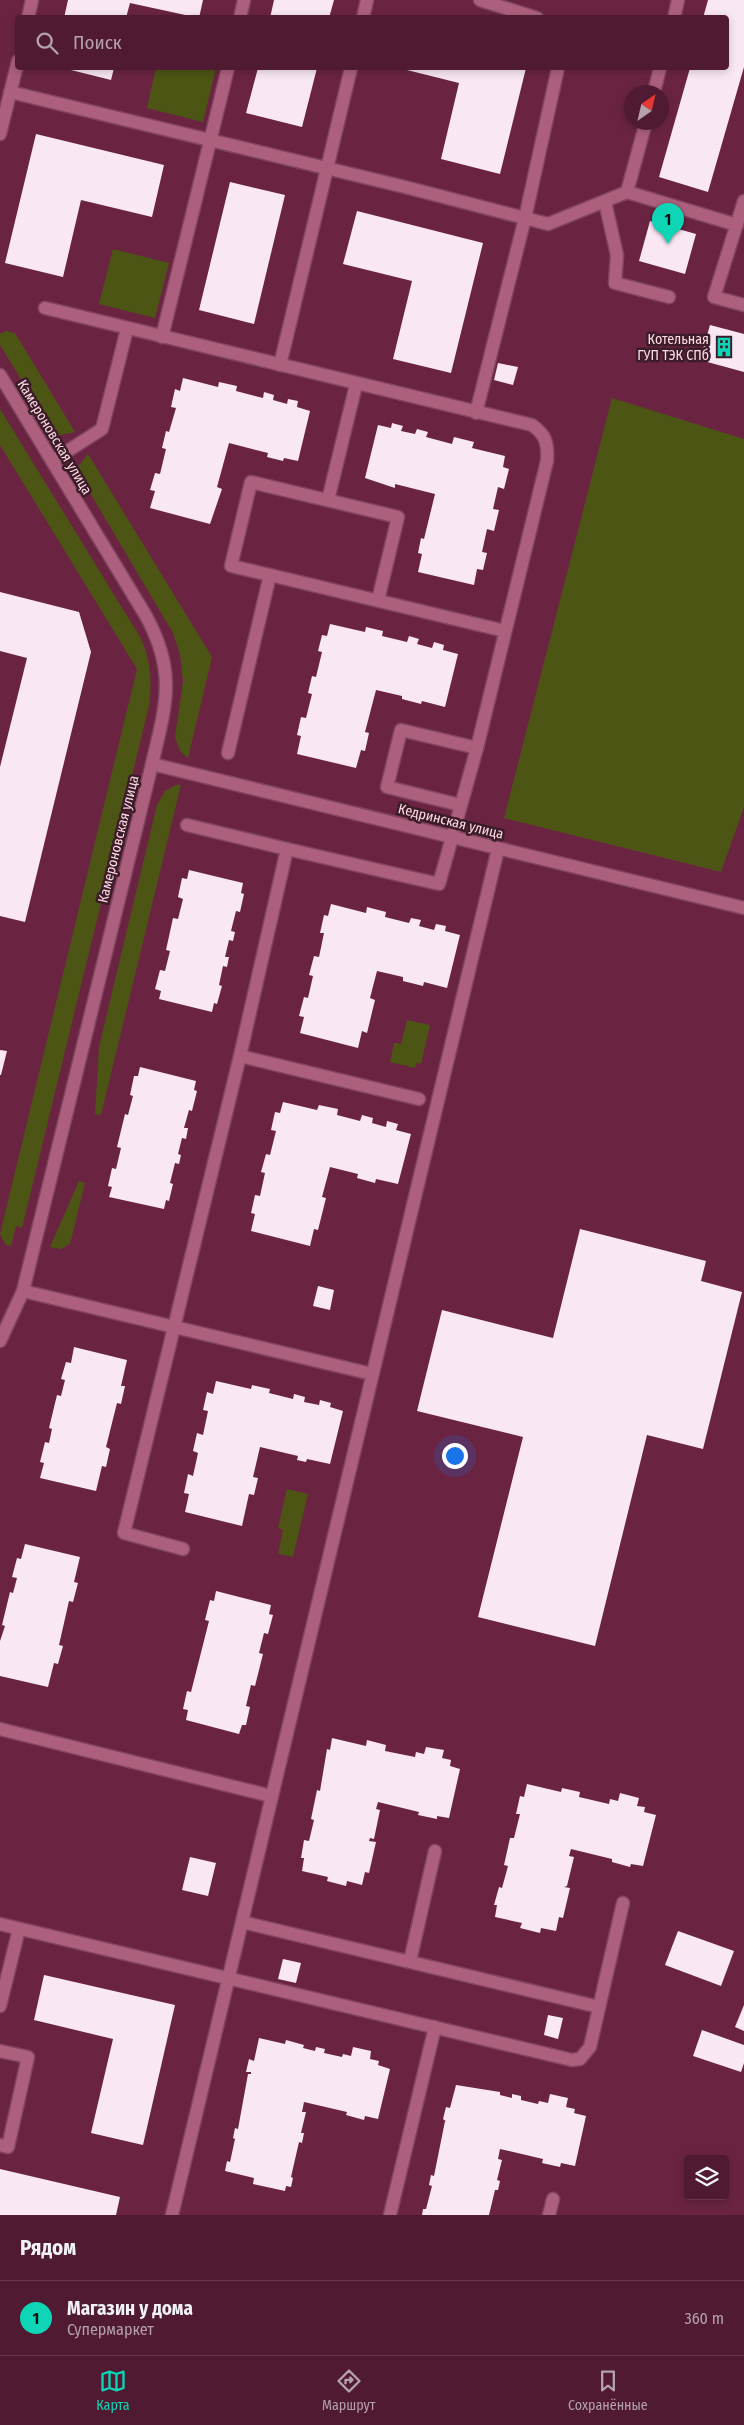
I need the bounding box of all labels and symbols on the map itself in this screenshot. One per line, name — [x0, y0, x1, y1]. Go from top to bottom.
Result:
north arrow — [624, 85, 669, 130]
pin: 1 — [652, 203, 684, 244]
place label: Котельная ГУП ТЭК СПб — [637, 331, 709, 364]
building icon: Котельная ГУП ТЭК СПб — [713, 336, 735, 358]
street label: Камероновская улица — [14, 377, 96, 498]
street label: Камероновская улица — [94, 773, 143, 905]
street label: Кедринская улица — [396, 800, 505, 843]
your location — [442, 1443, 468, 1469]

